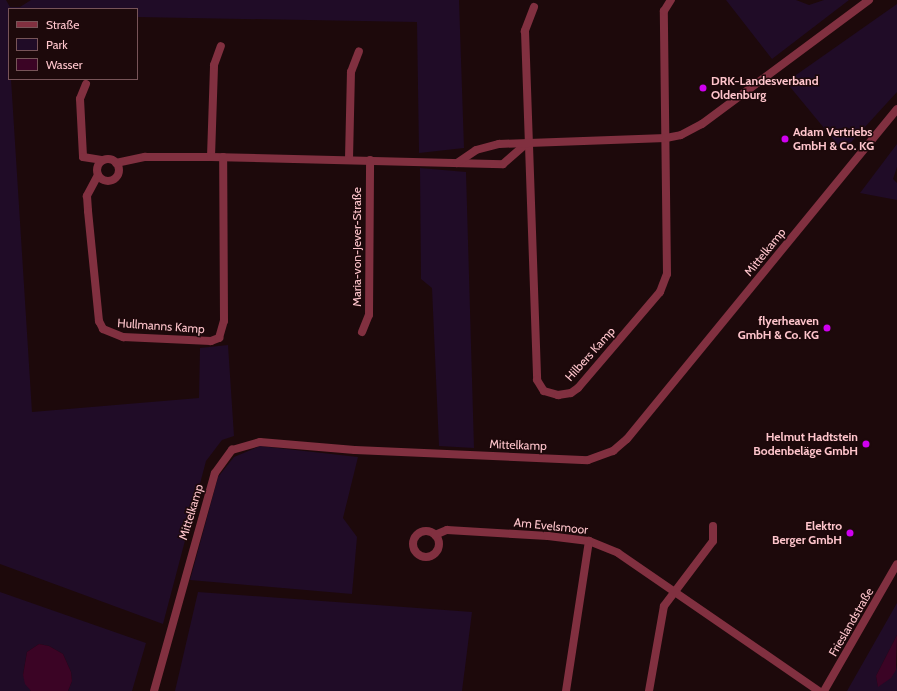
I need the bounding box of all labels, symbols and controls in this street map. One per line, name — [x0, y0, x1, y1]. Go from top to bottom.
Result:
legend — [8, 8, 138, 80]
text: Straße — [46, 17, 79, 32]
text: Park — [46, 37, 68, 52]
text: Wasser — [46, 57, 83, 72]
place label: DRK-Landesverband Oldenburg — [711, 74, 819, 102]
marker: DRK-Landesverband Oldenburg — [698, 83, 708, 93]
place label: Adam Vertriebs GmbH & Co. KG — [793, 125, 874, 153]
marker: Adam Vertriebs GmbH & Co. KG — [780, 134, 790, 144]
street label: Maria-von-Jever-Straße — [350, 187, 364, 307]
street label: Mittelkamp — [741, 225, 789, 279]
place label: flyerheaven GmbH & Co. KG — [738, 314, 819, 342]
street label: Hullmanns Kamp — [117, 316, 205, 336]
marker: flyerheaven GmbH & Co. KG — [822, 323, 832, 333]
street label: Hilbers Kamp — [562, 324, 618, 384]
place label: Helmut Hadtstein Bodenbeläge GmbH — [753, 430, 858, 458]
street label: Mittelkamp — [489, 437, 547, 453]
marker: Helmut Hadtstein Bodenbeläge GmbH — [861, 439, 871, 449]
street label: Mittelkamp — [176, 482, 206, 542]
street label: Am Evelsmoor — [513, 515, 589, 537]
place label: Elektro Berger GmbH — [772, 519, 842, 547]
marker: Elektro Berger GmbH — [845, 528, 855, 538]
street label: Frieslandstraße — [826, 585, 876, 659]

